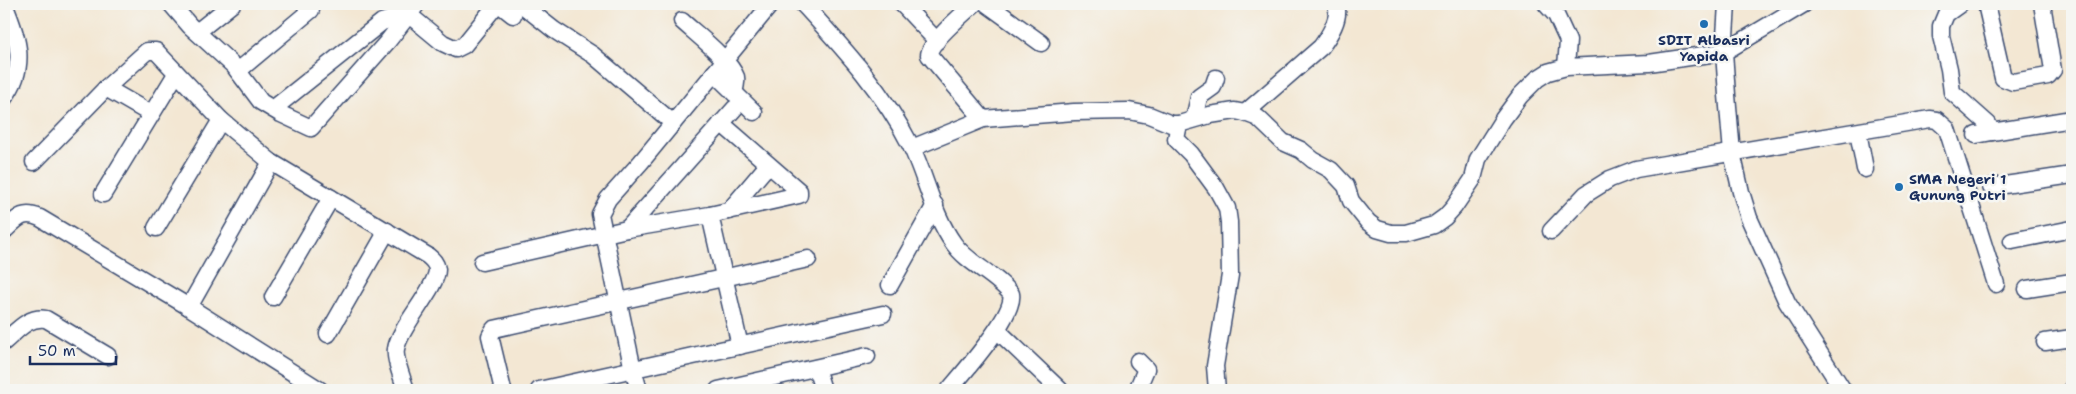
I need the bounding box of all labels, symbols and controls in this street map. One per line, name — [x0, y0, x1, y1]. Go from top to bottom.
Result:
marker: SDIT Albasri Yapida — [1698, 18, 1710, 30]
place label: SDIT Albasri Yapida — [1658, 31, 1750, 65]
place label: SMA Negeri 1 Gunung Putri — [1909, 170, 2006, 204]
marker: SMA Negeri 1 Gunung Putri — [1893, 181, 1905, 193]
scale bar — [30, 334, 116, 366]
text: 50 m — [38, 341, 76, 361]

